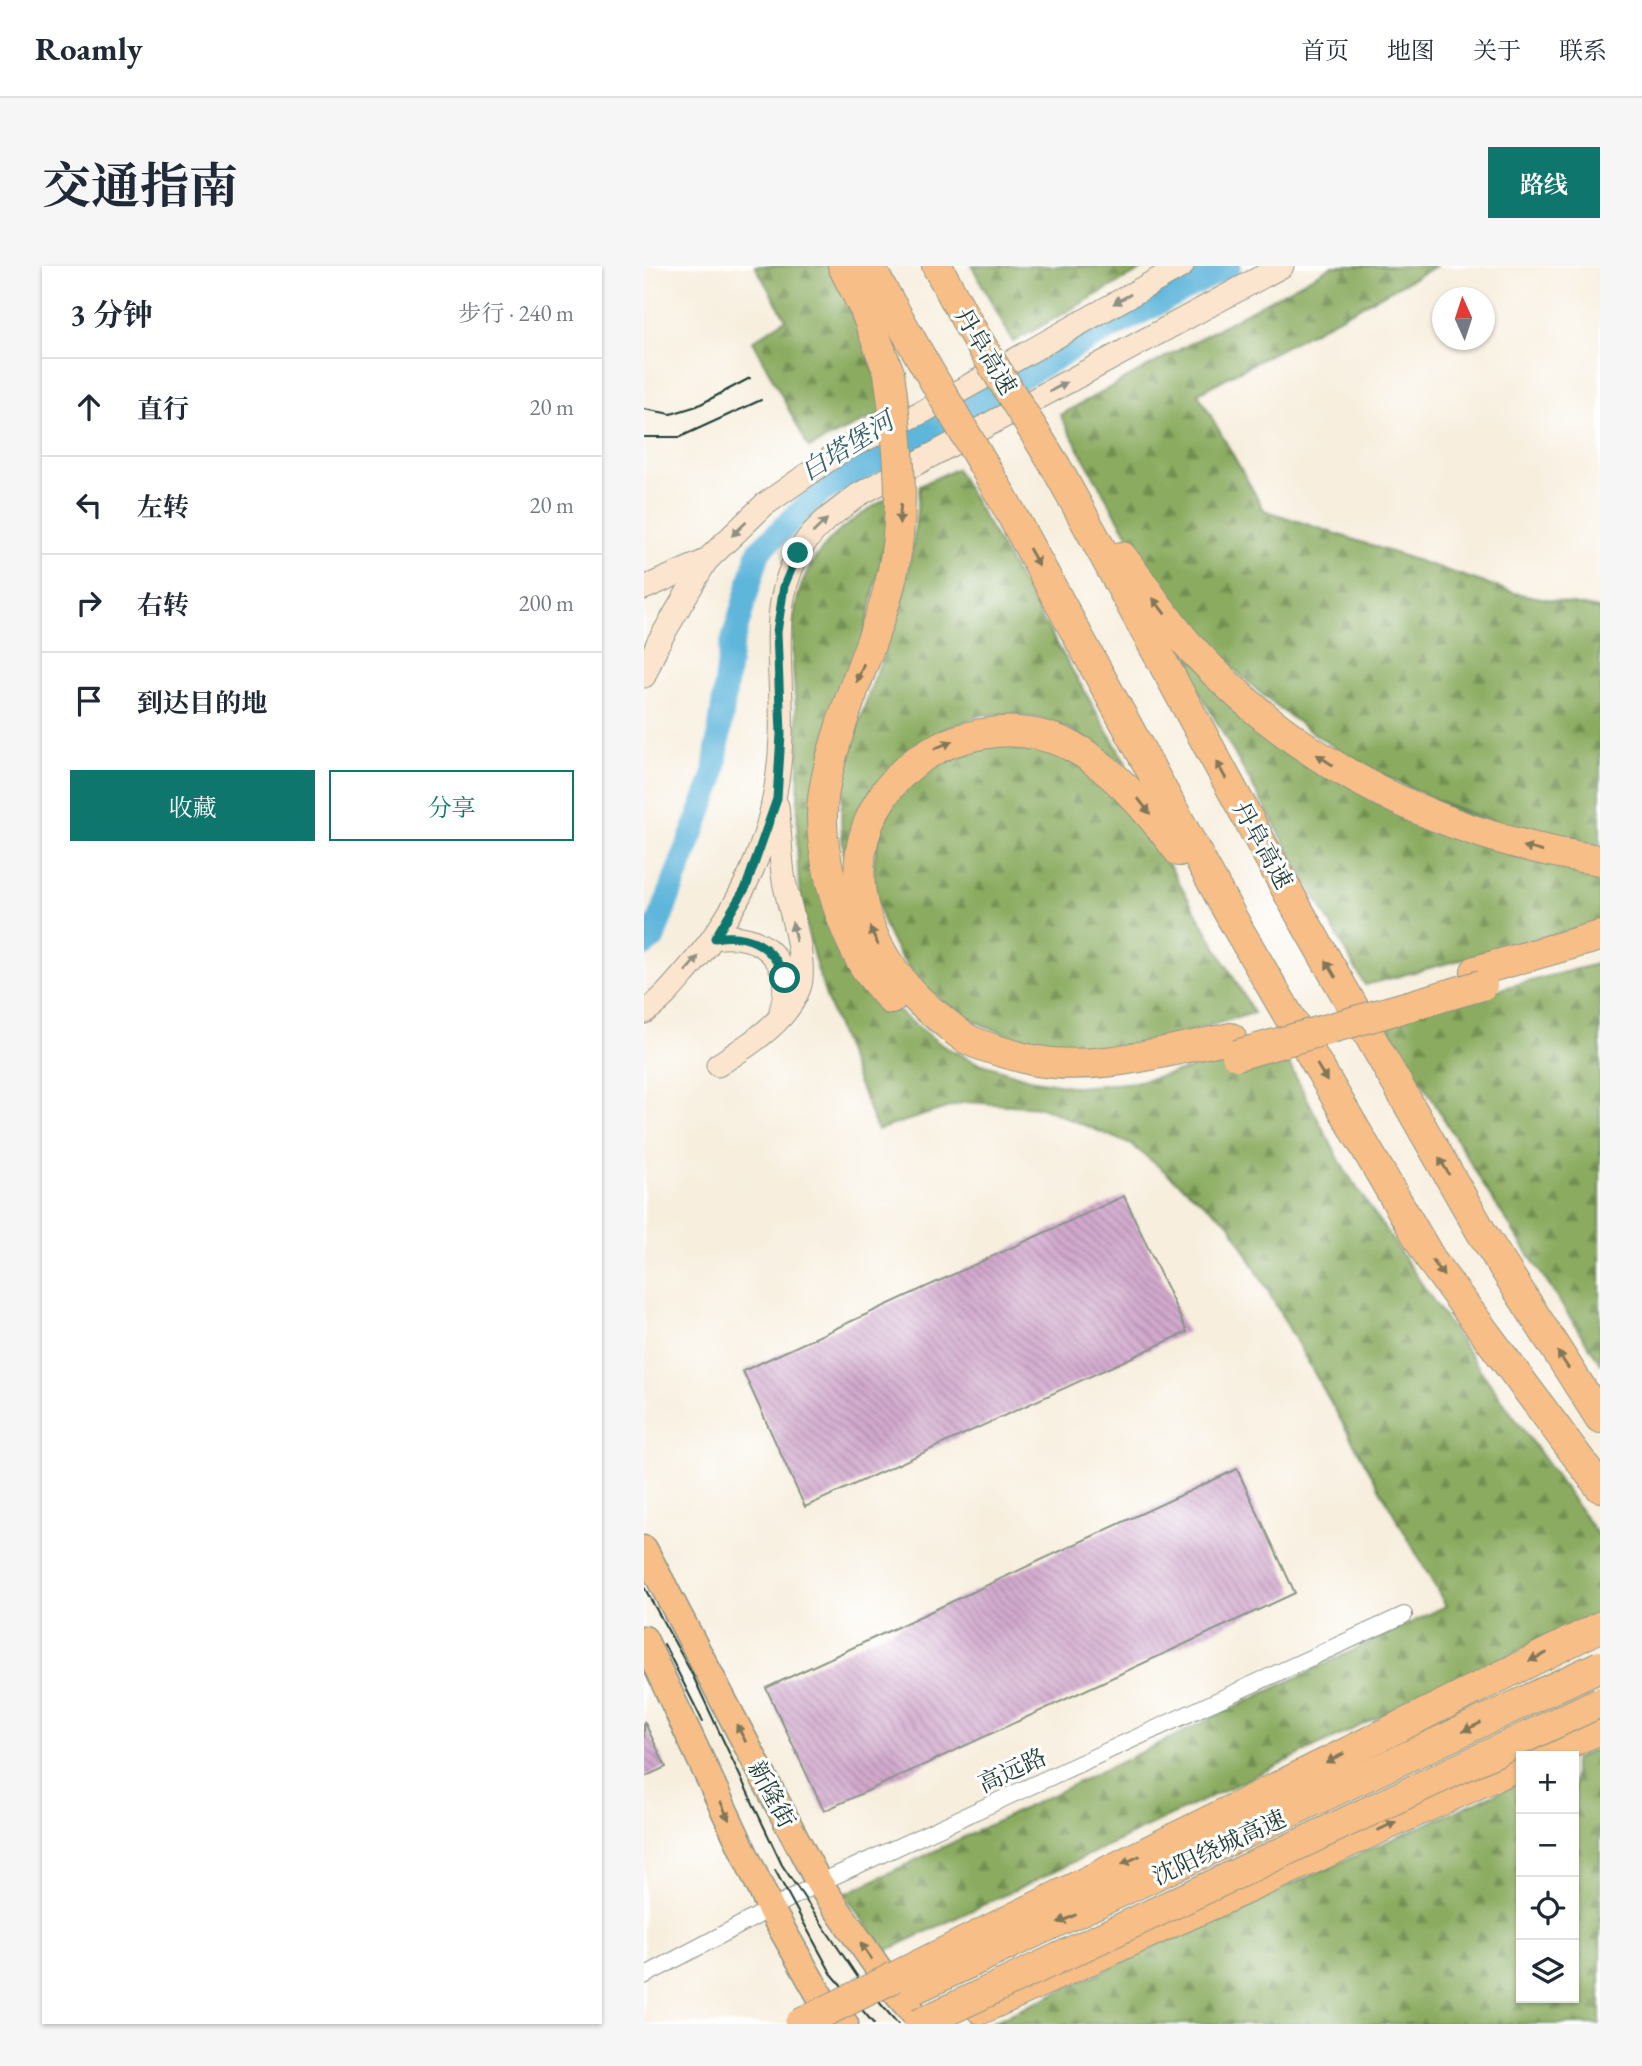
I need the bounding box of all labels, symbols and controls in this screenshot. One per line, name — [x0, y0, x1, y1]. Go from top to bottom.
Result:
text: Roamly — [35, 27, 143, 70]
text: 首页 — [1301, 35, 1349, 66]
text: 地图 — [1387, 35, 1435, 66]
text: 关于 — [1473, 35, 1521, 66]
text: 联系 — [1559, 35, 1607, 66]
button: 路线 — [1488, 147, 1600, 218]
text: 交通指南 — [42, 154, 238, 218]
north arrow — [1432, 287, 1495, 350]
one-way arrow — [1113, 293, 1132, 305]
text: 3 分钟 — [70, 295, 153, 334]
text: 步行 · 240 m — [459, 298, 574, 328]
street label: 丹阜高速 — [948, 302, 1024, 400]
one-way arrow — [1048, 382, 1068, 393]
icon: ahead — [70, 388, 108, 426]
text: 直行 — [137, 392, 189, 426]
text: 20 m — [529, 392, 574, 422]
water label: 白塔堡河 — [794, 402, 903, 488]
icon: left — [70, 486, 108, 524]
text: 左转 — [137, 490, 189, 524]
text: 20 m — [529, 490, 574, 520]
one-way arrow — [894, 503, 905, 525]
one-way arrow — [811, 517, 828, 534]
one-way arrow — [731, 520, 748, 537]
route end — [782, 537, 813, 568]
one-way arrow — [1028, 547, 1040, 567]
icon: right — [70, 584, 108, 622]
text: 右转 — [137, 588, 189, 622]
text: 200 m — [518, 588, 574, 618]
one-way arrow — [1152, 597, 1167, 615]
one-way arrow — [855, 662, 866, 683]
icon: arrive — [70, 682, 108, 720]
text: 到达目的地 — [137, 686, 267, 720]
one-way arrow — [933, 739, 953, 751]
one-way arrow — [1316, 753, 1334, 767]
one-way arrow — [1216, 759, 1228, 779]
button: 收藏 — [70, 770, 315, 841]
button: 分享 — [329, 770, 574, 841]
one-way arrow — [1136, 796, 1151, 814]
street label: 丹阜高速 — [1226, 796, 1300, 894]
one-way arrow — [1522, 843, 1543, 853]
one-way arrow — [788, 921, 799, 943]
one-way arrow — [868, 926, 879, 946]
one-way arrow — [684, 956, 699, 973]
one-way arrow — [1325, 959, 1337, 978]
route start — [769, 962, 800, 993]
one-way arrow — [1316, 1063, 1328, 1082]
one-way arrow — [1438, 1157, 1450, 1176]
one-way arrow — [1431, 1259, 1445, 1277]
one-way arrow — [1557, 1350, 1570, 1370]
one-way arrow — [1528, 1651, 1548, 1662]
one-way arrow — [1462, 1721, 1482, 1733]
one-way arrow — [735, 1723, 746, 1743]
street label: 高远路 — [973, 1741, 1051, 1799]
map controls — [1516, 1751, 1579, 2003]
button: + — [1516, 1751, 1579, 1814]
one-way arrow — [1325, 1752, 1345, 1763]
street label: 新隆街 — [741, 1755, 803, 1833]
one-way arrow — [719, 1801, 731, 1821]
street label: 沈阳绕城高速 — [1147, 1803, 1291, 1891]
button: − — [1516, 1814, 1579, 1877]
one-way arrow — [1377, 1820, 1397, 1832]
one-way arrow — [1121, 1855, 1141, 1866]
button: locate — [1516, 1877, 1579, 1940]
one-way arrow — [1057, 1913, 1077, 1925]
button: layers — [1516, 1940, 1579, 2003]
one-way arrow — [859, 1942, 873, 1960]

